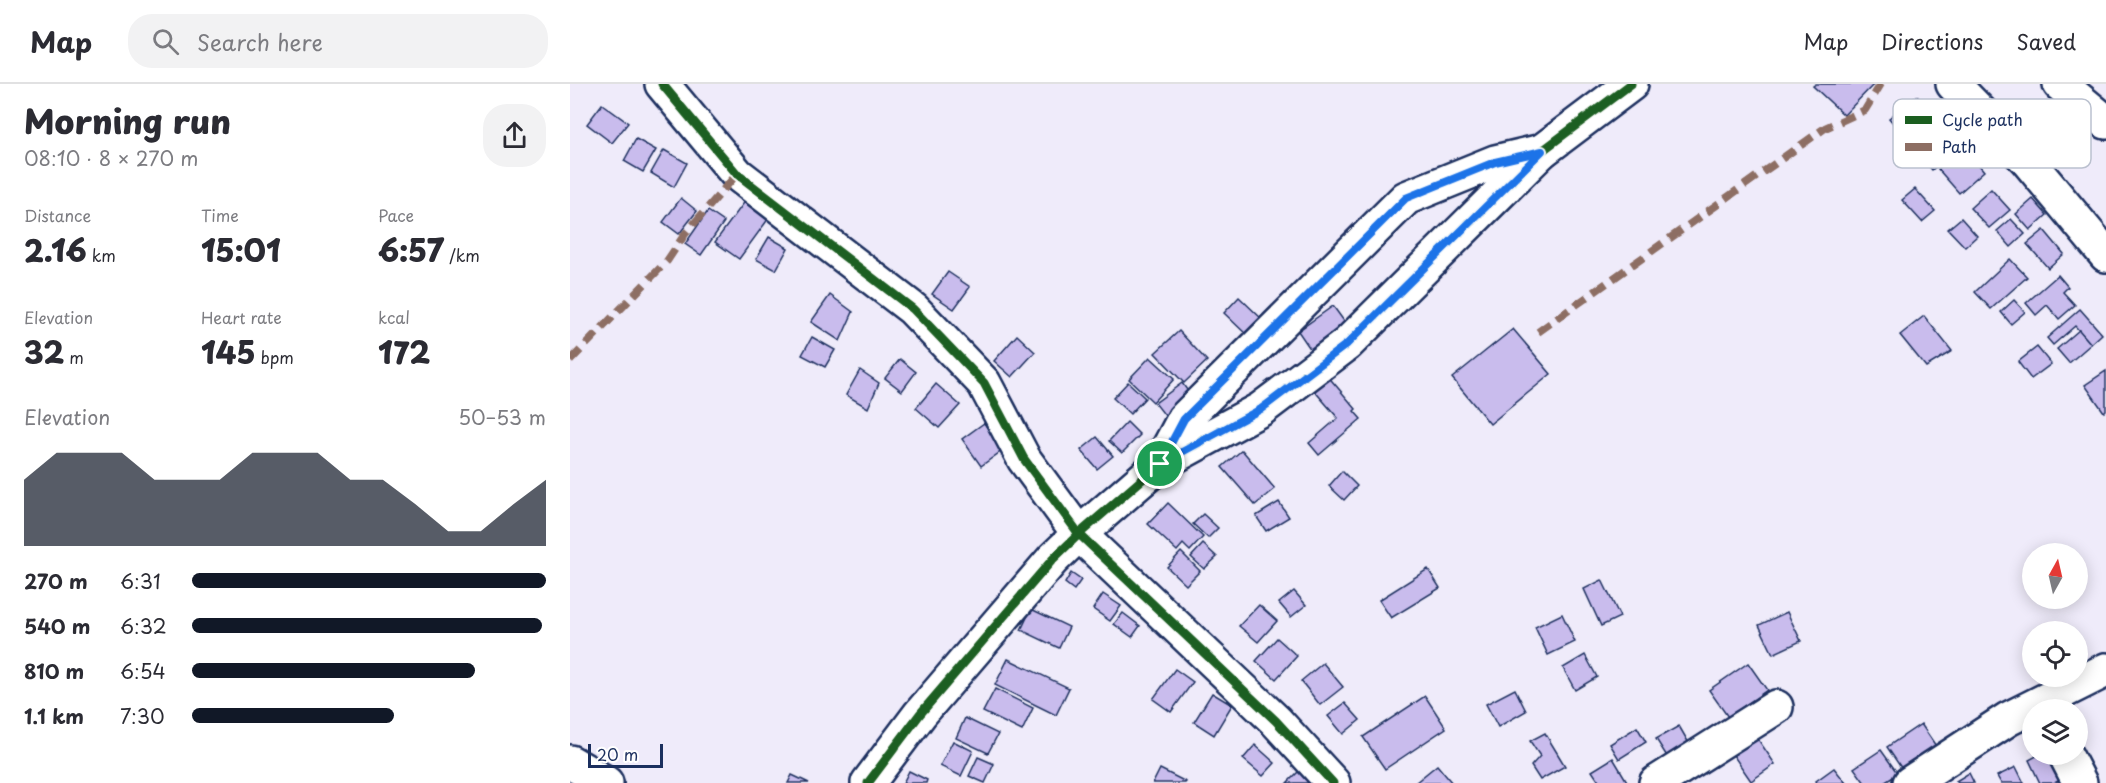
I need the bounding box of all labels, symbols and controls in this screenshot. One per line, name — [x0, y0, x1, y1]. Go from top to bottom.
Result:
search box — [128, 14, 548, 68]
text: Map — [30, 20, 92, 63]
icon: search — [149, 25, 182, 58]
text: Search here — [197, 25, 323, 58]
text: Map — [1803, 25, 1848, 57]
text: Directions — [1881, 25, 1983, 57]
text: Saved — [2016, 25, 2076, 57]
text: Morning run — [24, 95, 231, 145]
legend — [1893, 99, 2091, 168]
button: share — [483, 104, 546, 167]
text: Cycle path — [1942, 107, 2023, 131]
text: Path — [1942, 134, 1977, 158]
text: 08:10 · 8 × 270 m — [24, 143, 198, 173]
text: Distance — [24, 203, 91, 227]
text: Time — [201, 203, 239, 227]
text: Pace — [378, 203, 414, 227]
text: 2.16 — [24, 227, 87, 272]
text: 15:01 — [201, 227, 281, 272]
text: 6:57 — [378, 227, 444, 272]
text: km — [87, 243, 116, 267]
text: /km — [444, 243, 480, 267]
text: Elevation — [24, 305, 93, 329]
text: Heart rate — [201, 305, 282, 329]
text: kcal — [378, 305, 410, 329]
text: 32 — [24, 329, 64, 374]
text: 145 — [201, 329, 256, 374]
text: 172 — [378, 329, 430, 374]
text: m — [64, 345, 84, 369]
text: bpm — [256, 345, 294, 369]
text: Elevation — [24, 402, 110, 432]
text: 50–53 m — [458, 402, 546, 432]
pin — [1134, 438, 1185, 489]
icon: arrive — [1143, 447, 1176, 480]
north arrow — [2022, 543, 2088, 609]
map controls — [2022, 543, 2088, 765]
text: 270 m — [24, 566, 88, 596]
text: 6:31 — [120, 566, 161, 596]
text: 540 m — [24, 611, 90, 641]
text: 6:32 — [120, 611, 167, 641]
button: locate — [2022, 621, 2088, 687]
text: 810 m — [24, 656, 84, 686]
text: 6:54 — [120, 656, 166, 686]
button: layers — [2022, 699, 2088, 765]
text: 1.1 km — [24, 701, 84, 731]
text: 7:30 — [120, 701, 165, 731]
scale bar — [588, 741, 663, 768]
text: 20 m — [597, 742, 638, 766]

